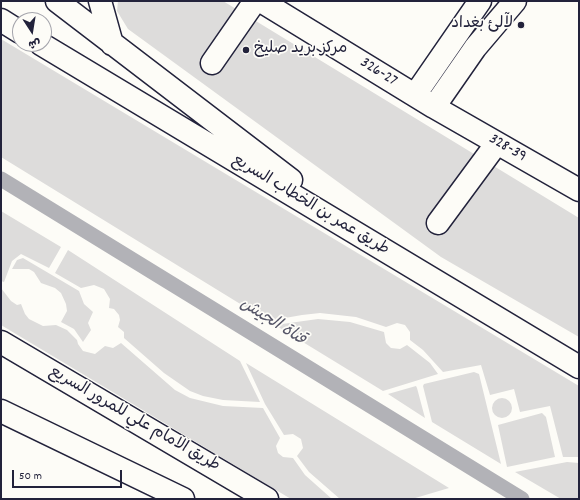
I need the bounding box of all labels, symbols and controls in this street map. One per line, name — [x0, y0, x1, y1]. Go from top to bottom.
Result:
north arrow — [12, 12, 52, 52]
place label: لآلئ بغداد — [451, 15, 513, 35]
marker: لآلئ بغداد — [516, 20, 526, 30]
text: ش — [27, 34, 42, 52]
place label: مركز بريد صليخ — [254, 40, 347, 60]
marker: مركز بريد صليخ — [241, 45, 251, 55]
street label: 326-27 — [356, 54, 400, 92]
street label: 328-39 — [485, 131, 529, 167]
street label: طريق عمر بن الخطاب السريع — [228, 151, 392, 261]
water label: قناة الجيش — [235, 295, 309, 351]
street label: طريق الامام علي للمرور السريع — [45, 363, 223, 477]
scale bar — [14, 462, 124, 488]
text: 50 m — [19, 468, 42, 485]

